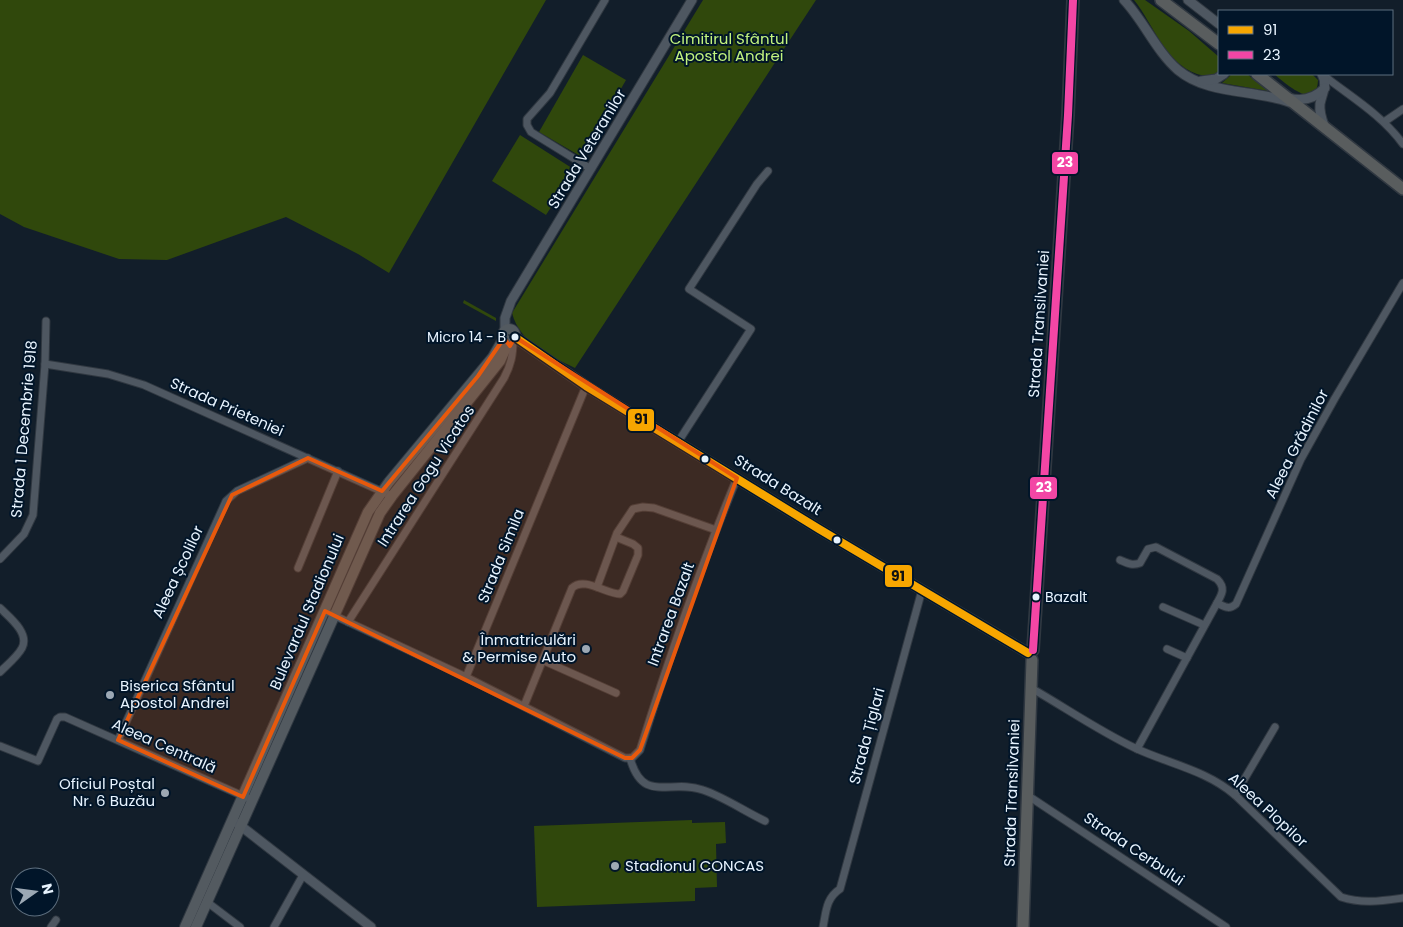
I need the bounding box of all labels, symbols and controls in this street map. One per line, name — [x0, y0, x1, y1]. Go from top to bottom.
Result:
legend — [1218, 10, 1393, 75]
text: 91 — [1263, 19, 1277, 40]
park label: Cimitirul Sfântul Apostol Andrei — [670, 28, 788, 66]
text: 23 — [1263, 44, 1280, 65]
street label: Strada Veteranilor — [542, 85, 631, 213]
line badge: 23 — [1051, 151, 1079, 175]
text: 23 — [1057, 152, 1073, 172]
street label: Strada Transilvaniei — [1023, 250, 1054, 398]
place label: Micro 14 - B — [427, 327, 506, 347]
marker: Micro 14 - B — [510, 332, 520, 342]
street label: Strada 1 Decembrie 1918 — [5, 339, 42, 519]
street label: Strada Prieteniei — [167, 372, 287, 441]
street label: Aleea Grădinilor — [1260, 385, 1333, 502]
street label: Intrarea Gogu Vicatos — [372, 401, 479, 550]
line badge: 91 — [627, 408, 655, 432]
text: 91 — [634, 409, 648, 429]
street label: Strada Bazalt — [730, 449, 826, 520]
unlabelled marker — [700, 454, 710, 464]
line badge: 23 — [1029, 476, 1058, 500]
text: 23 — [1036, 477, 1052, 497]
street label: Strada Simila — [472, 506, 529, 606]
street label: Aleea Școlilor — [147, 522, 208, 622]
street label: Bulevardul Stadionului — [264, 531, 349, 693]
unlabelled marker — [832, 535, 842, 545]
street label: Intrarea Bazalt — [642, 559, 699, 669]
line badge: 91 — [884, 564, 913, 588]
text: 91 — [891, 566, 905, 586]
place label: Bazalt — [1045, 587, 1087, 607]
marker: Bazalt — [1031, 592, 1041, 602]
place label: Înmatriculări & Permise Auto — [462, 629, 576, 667]
marker: Înmatriculări & Permise Auto — [580, 643, 592, 655]
place label: Biserica Sfântul Apostol Andrei — [120, 675, 235, 713]
street label: Strada Țiglari — [844, 685, 890, 787]
marker: Biserica Sfântul Apostol Andrei — [104, 689, 116, 701]
street label: Aleea Centrală — [109, 713, 220, 778]
street label: Strada Transilvaniei — [998, 719, 1025, 867]
street label: Aleea Plopilor — [1224, 767, 1313, 852]
place label: Oficiul Poștal Nr. 6 Buzău — [59, 773, 155, 811]
marker: Oficiul Poștal Nr. 6 Buzău — [159, 787, 171, 799]
street label: Strada Cerbului — [1080, 807, 1189, 890]
place label: Stadionul CONCAS — [625, 855, 764, 876]
marker: Stadionul CONCAS — [609, 860, 621, 872]
north arrow — [10, 867, 60, 917]
text: N — [37, 881, 59, 896]

